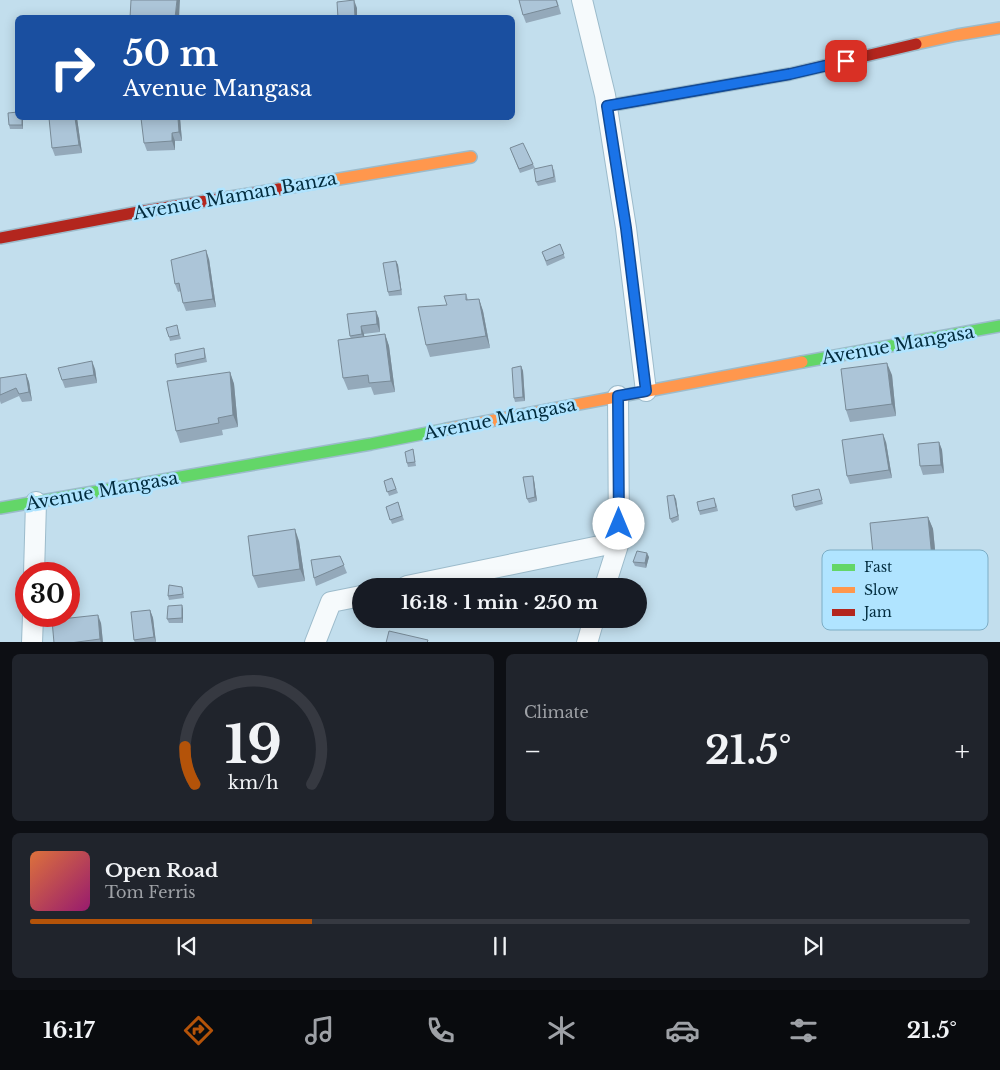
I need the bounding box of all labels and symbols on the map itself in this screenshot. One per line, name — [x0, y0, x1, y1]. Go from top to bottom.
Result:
pin — [825, 40, 867, 82]
street label: Avenue Maman Banza — [131, 167, 339, 225]
street label: Avenue Mangasa — [819, 321, 976, 369]
street label: Avenue Mangasa — [421, 393, 578, 445]
street label: Avenue Mangasa — [23, 467, 180, 515]
position arrow — [592, 497, 644, 549]
legend — [822, 550, 988, 630]
text: Fast — [864, 558, 893, 576]
speed limit sign: 30 — [15, 562, 80, 627]
text: Slow — [864, 581, 898, 599]
text: Jam — [862, 603, 892, 621]

